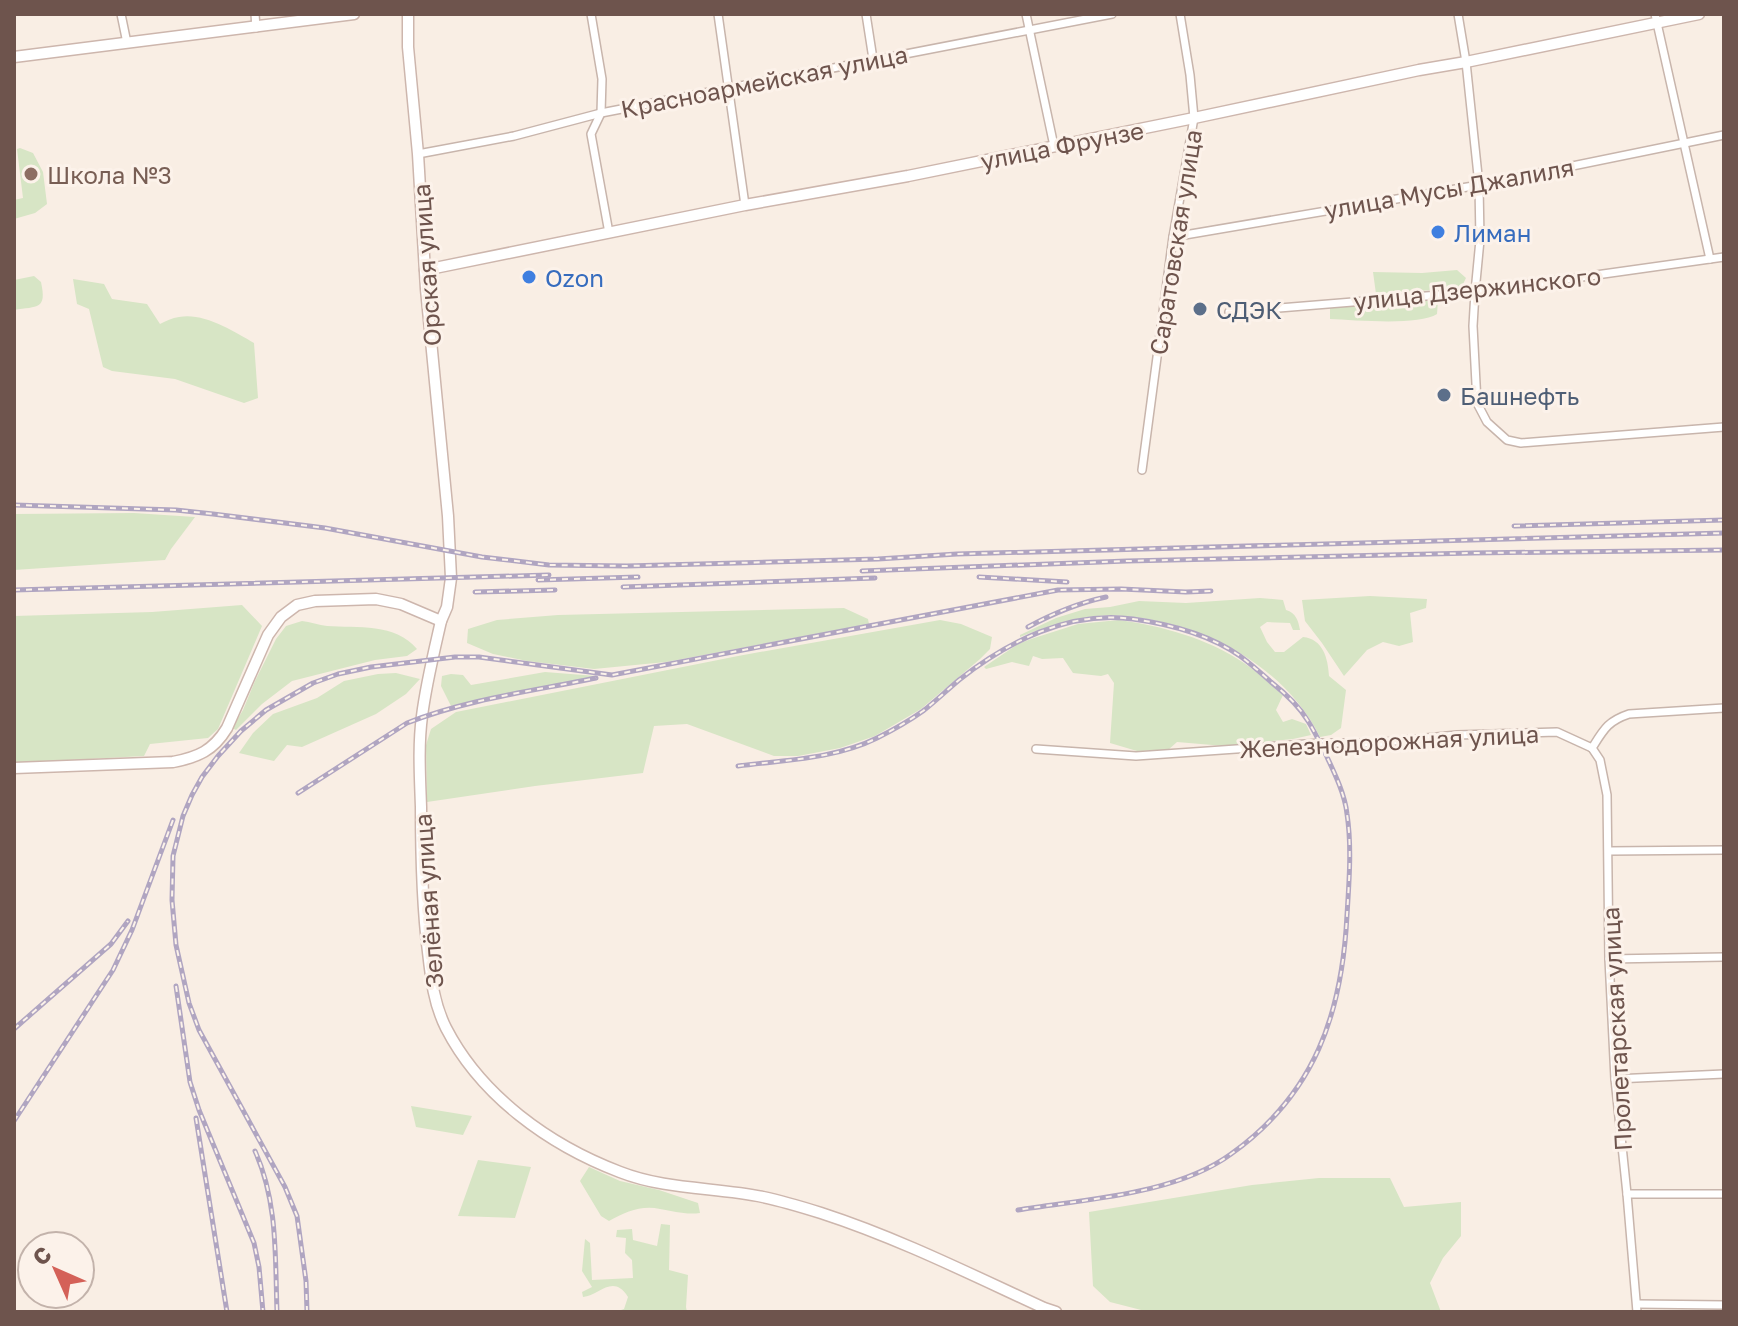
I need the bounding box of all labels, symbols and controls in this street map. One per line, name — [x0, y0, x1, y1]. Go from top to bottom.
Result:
street label: Красноармейская улица — [618, 39, 910, 123]
street label: улица Фрунзе — [978, 115, 1146, 175]
street label: Саратовская улица — [1143, 127, 1207, 357]
street label: улица Мусы Джалиля — [1322, 152, 1576, 224]
place label: Школа №3 — [47, 160, 172, 189]
marker: Школа №3 — [22, 165, 40, 183]
street label: Орская улица — [406, 183, 446, 347]
place label: Лиман — [1454, 218, 1531, 247]
marker: Лиман — [1429, 223, 1447, 241]
street label: улица Дзержинского — [1352, 261, 1602, 315]
place label: Ozon — [545, 263, 604, 292]
marker: Ozon — [520, 268, 538, 286]
place label: СДЭК — [1216, 295, 1282, 324]
marker: СДЭК — [1191, 300, 1209, 318]
place label: Башнефть — [1460, 381, 1579, 410]
marker: Башнефть — [1435, 386, 1453, 404]
street label: Железнодорожная улица — [1238, 719, 1540, 763]
street label: Зелёная улица — [407, 813, 449, 989]
street label: Пролетарская улица — [1595, 906, 1637, 1152]
north arrow — [16, 1230, 96, 1310]
text: С — [26, 1240, 57, 1271]

